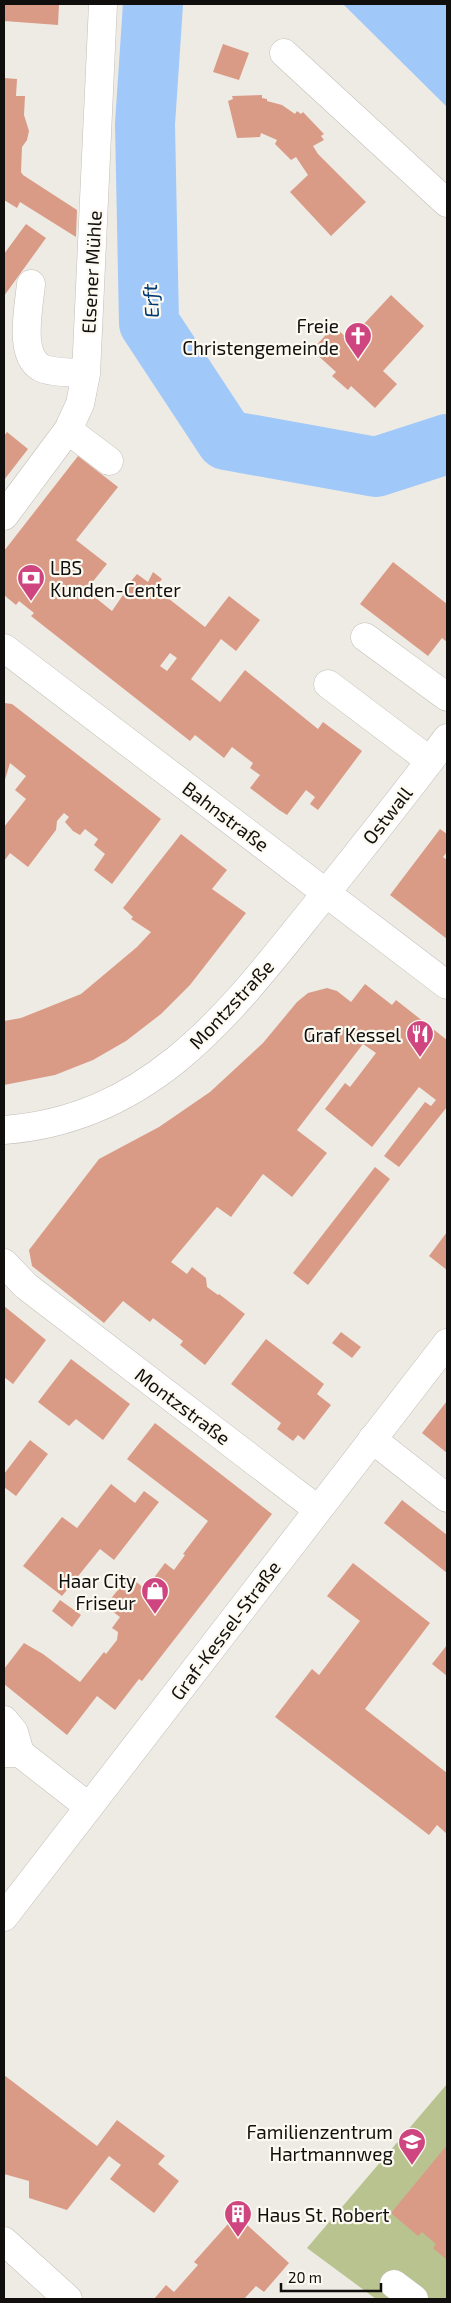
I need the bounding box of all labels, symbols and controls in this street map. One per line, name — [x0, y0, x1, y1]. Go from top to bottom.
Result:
street label: Elsener Mühle — [76, 210, 106, 334]
water label: Erft — [137, 283, 163, 319]
place label: Freie Christengemeinde — [182, 314, 339, 359]
church icon: Freie Christengemeinde — [343, 321, 373, 360]
place label: LBS Kunden-Center — [50, 556, 181, 601]
bank icon: LBS Kunden-Center — [16, 563, 46, 602]
street label: Bahnstraße — [178, 776, 274, 856]
street label: Ostwall — [357, 781, 417, 848]
street label: Montzstraße — [184, 955, 278, 1053]
restaurant icon: Graf Kessel — [405, 1019, 435, 1058]
place label: Graf Kessel — [304, 1023, 401, 1046]
street label: Montzstraße — [131, 1363, 235, 1449]
street label: Graf-Kessel-Straße — [165, 1556, 285, 1704]
place label: Haar City Friseur — [58, 1569, 136, 1614]
shop icon: Haar City Friseur — [140, 1576, 170, 1615]
place label: Familienzentrum Hartmannweg — [247, 2120, 393, 2165]
school or university icon: Familienzentrum Hartmannweg — [397, 2127, 427, 2166]
building icon: Haus St. Robert — [223, 2199, 253, 2238]
place label: Haus St. Robert — [257, 2203, 390, 2226]
scale bar — [281, 2260, 381, 2292]
text: 20 m — [288, 2268, 322, 2286]

